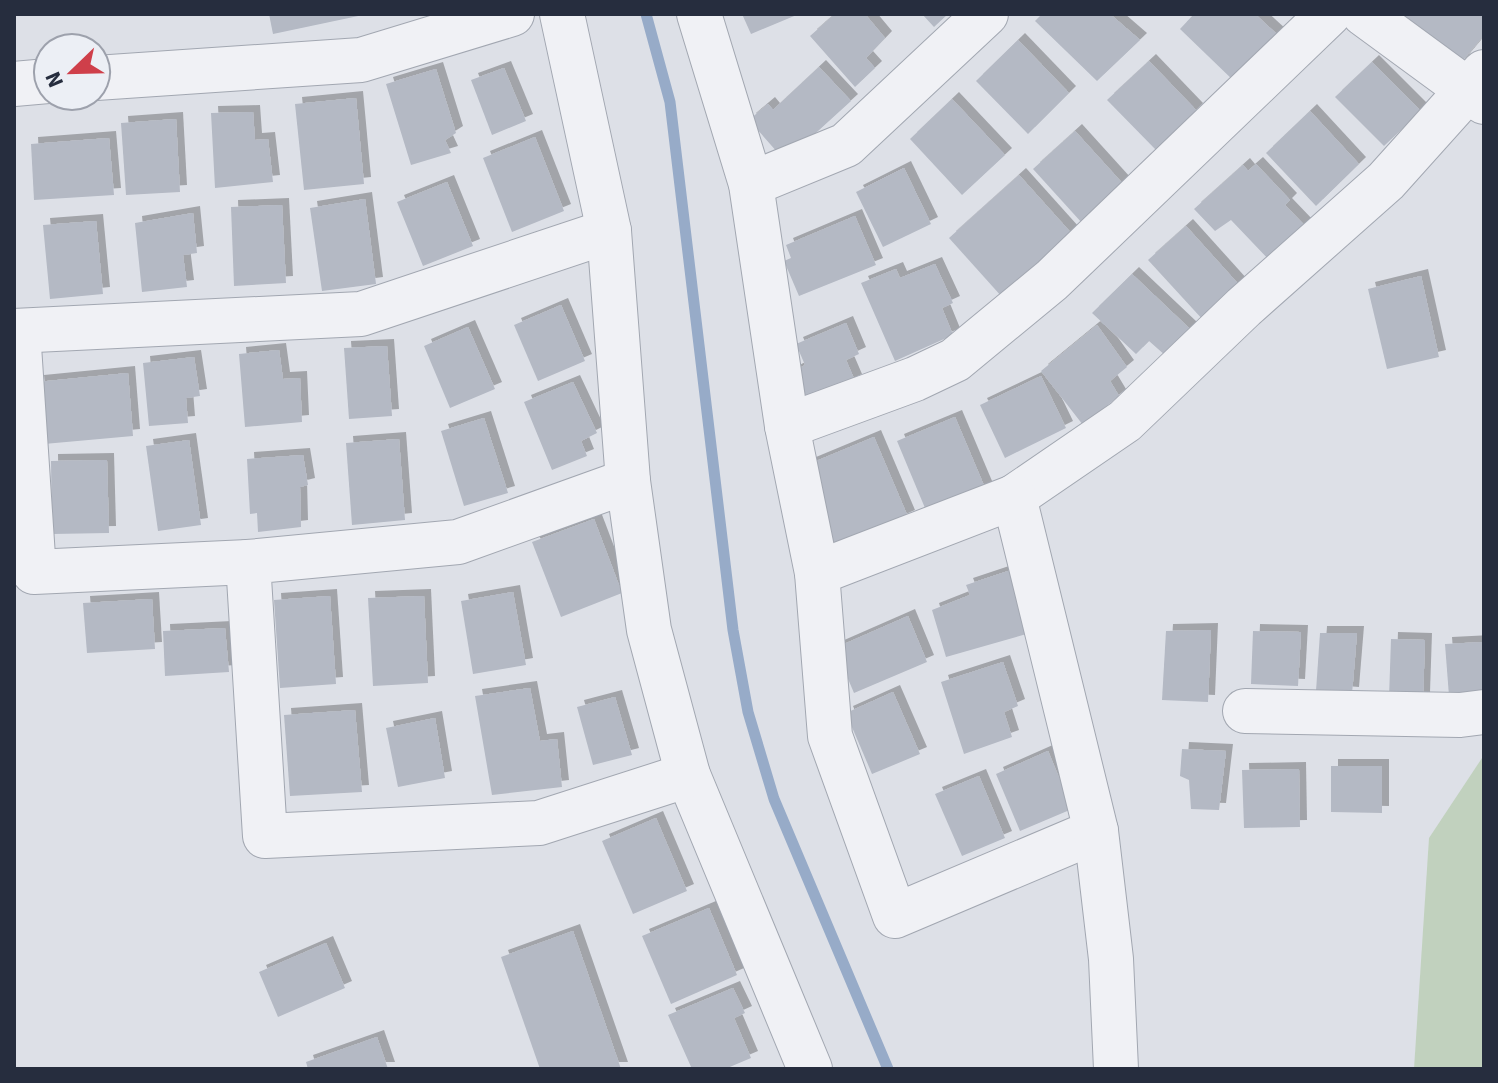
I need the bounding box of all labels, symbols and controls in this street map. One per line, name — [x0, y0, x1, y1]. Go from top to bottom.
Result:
north arrow — [32, 32, 112, 112]
text: N — [37, 66, 72, 92]

